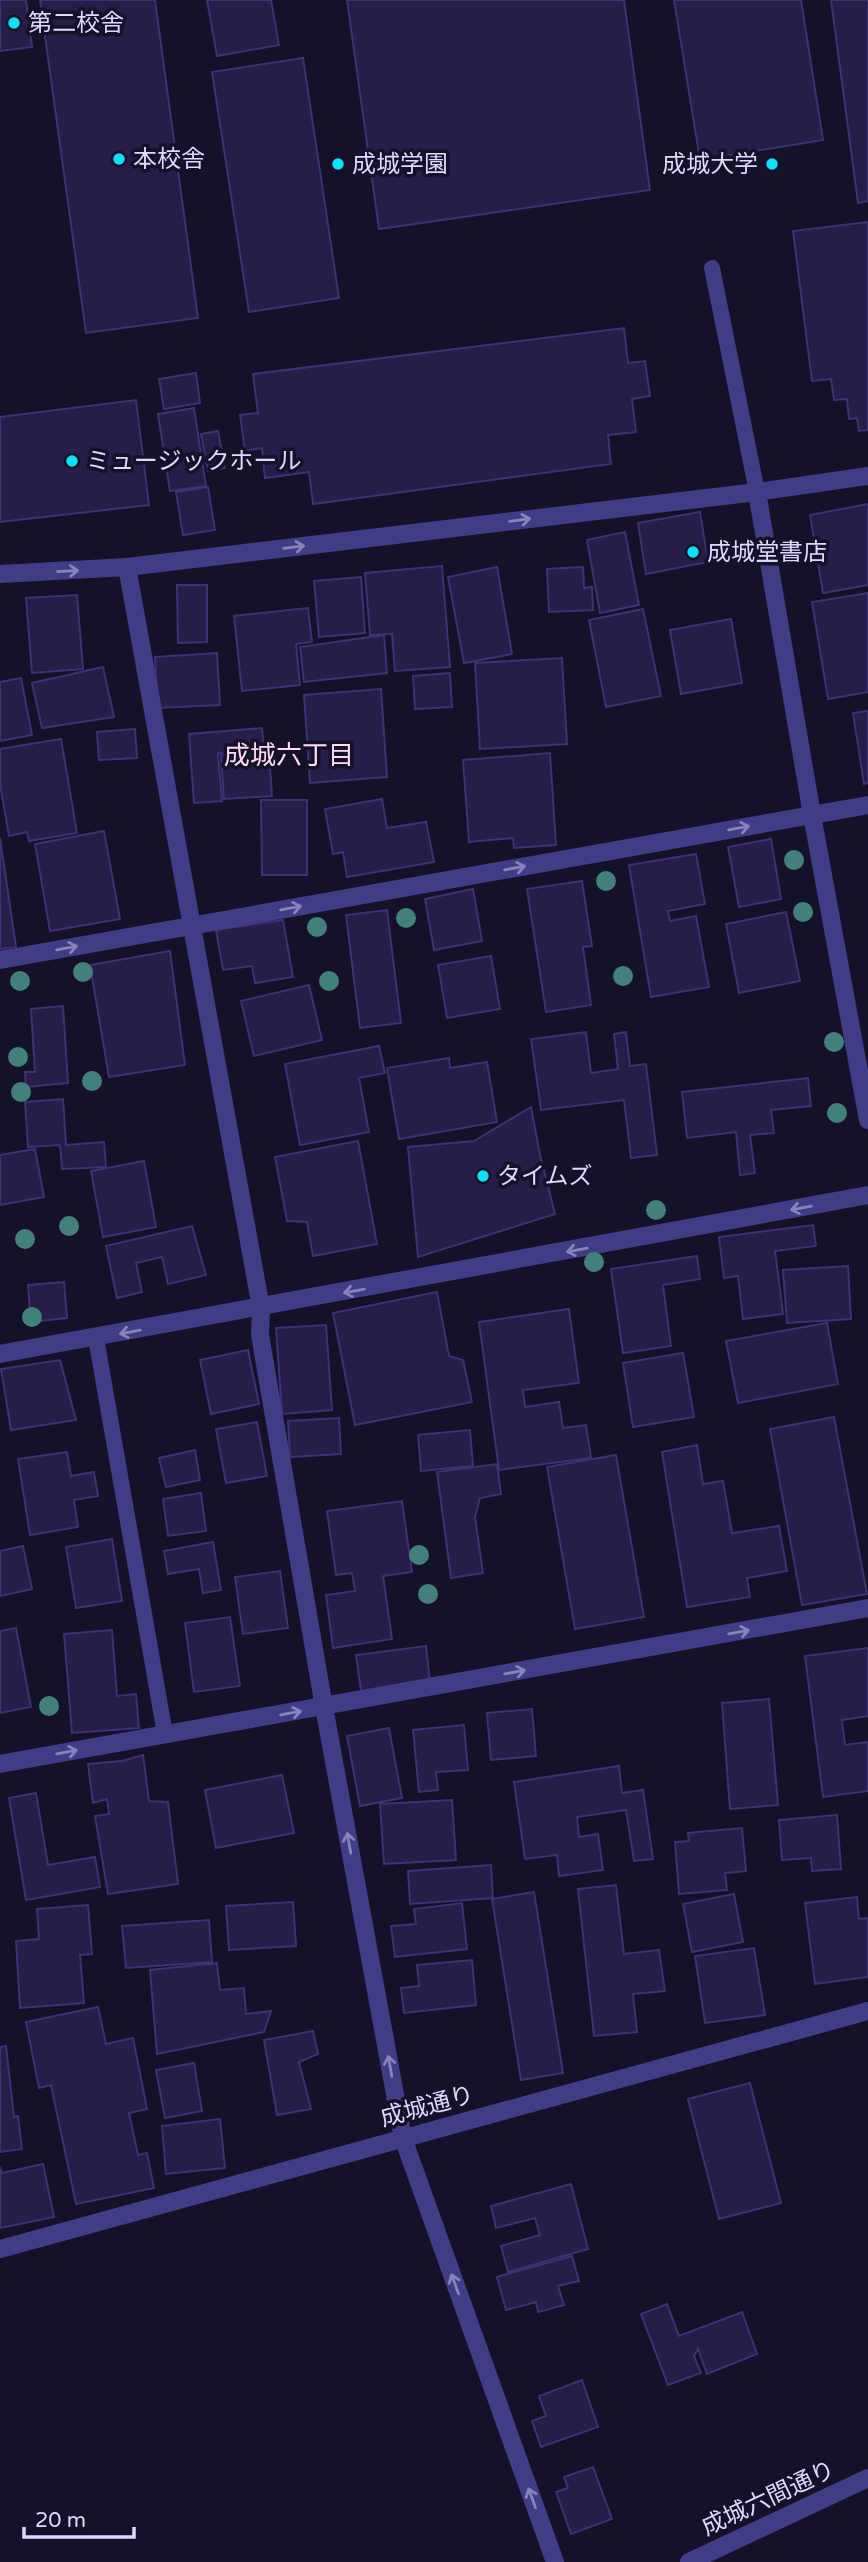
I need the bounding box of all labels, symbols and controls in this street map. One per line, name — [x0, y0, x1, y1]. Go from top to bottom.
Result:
place label: 第二校舎 — [28, 9, 124, 38]
marker: 第二校舎 — [6, 15, 22, 31]
place label: 本校舎 — [133, 145, 205, 174]
place label: 成城学園 — [352, 150, 448, 179]
place label: 成城大学 — [662, 150, 758, 179]
marker: 本校舎 — [111, 151, 127, 167]
marker: 成城学園 — [330, 156, 346, 172]
marker: 成城大学 — [764, 156, 780, 172]
place label: ミュージックホール — [86, 447, 302, 476]
marker: ミュージックホール — [64, 453, 80, 469]
one-way arrow — [508, 514, 531, 527]
place label: 成城堂書店 — [707, 538, 827, 567]
one-way arrow — [283, 541, 305, 554]
marker: 成城堂書店 — [685, 544, 701, 560]
one-way arrow — [56, 564, 79, 577]
district label: 成城六丁目 — [224, 740, 354, 771]
one-way arrow — [727, 821, 750, 834]
one-way arrow — [503, 861, 526, 874]
one-way arrow — [279, 901, 302, 914]
one-way arrow — [55, 941, 78, 954]
place label: タイムズ — [497, 1162, 593, 1191]
marker: タイムズ — [475, 1168, 491, 1184]
one-way arrow — [790, 1202, 813, 1215]
one-way arrow — [566, 1243, 589, 1257]
one-way arrow — [343, 1285, 365, 1298]
one-way arrow — [119, 1326, 142, 1339]
one-way arrow — [727, 1624, 750, 1638]
one-way arrow — [503, 1665, 526, 1679]
one-way arrow — [279, 1706, 302, 1719]
one-way arrow — [55, 1745, 78, 1758]
one-way arrow — [342, 1832, 355, 1854]
one-way arrow — [383, 2055, 396, 2078]
street label: 成城通り — [377, 2080, 477, 2133]
one-way arrow — [448, 2273, 460, 2295]
street label: 成城六間通り — [697, 2455, 840, 2542]
one-way arrow — [525, 2487, 537, 2509]
scale bar — [24, 2496, 135, 2540]
text: 20 m — [35, 2508, 86, 2533]

